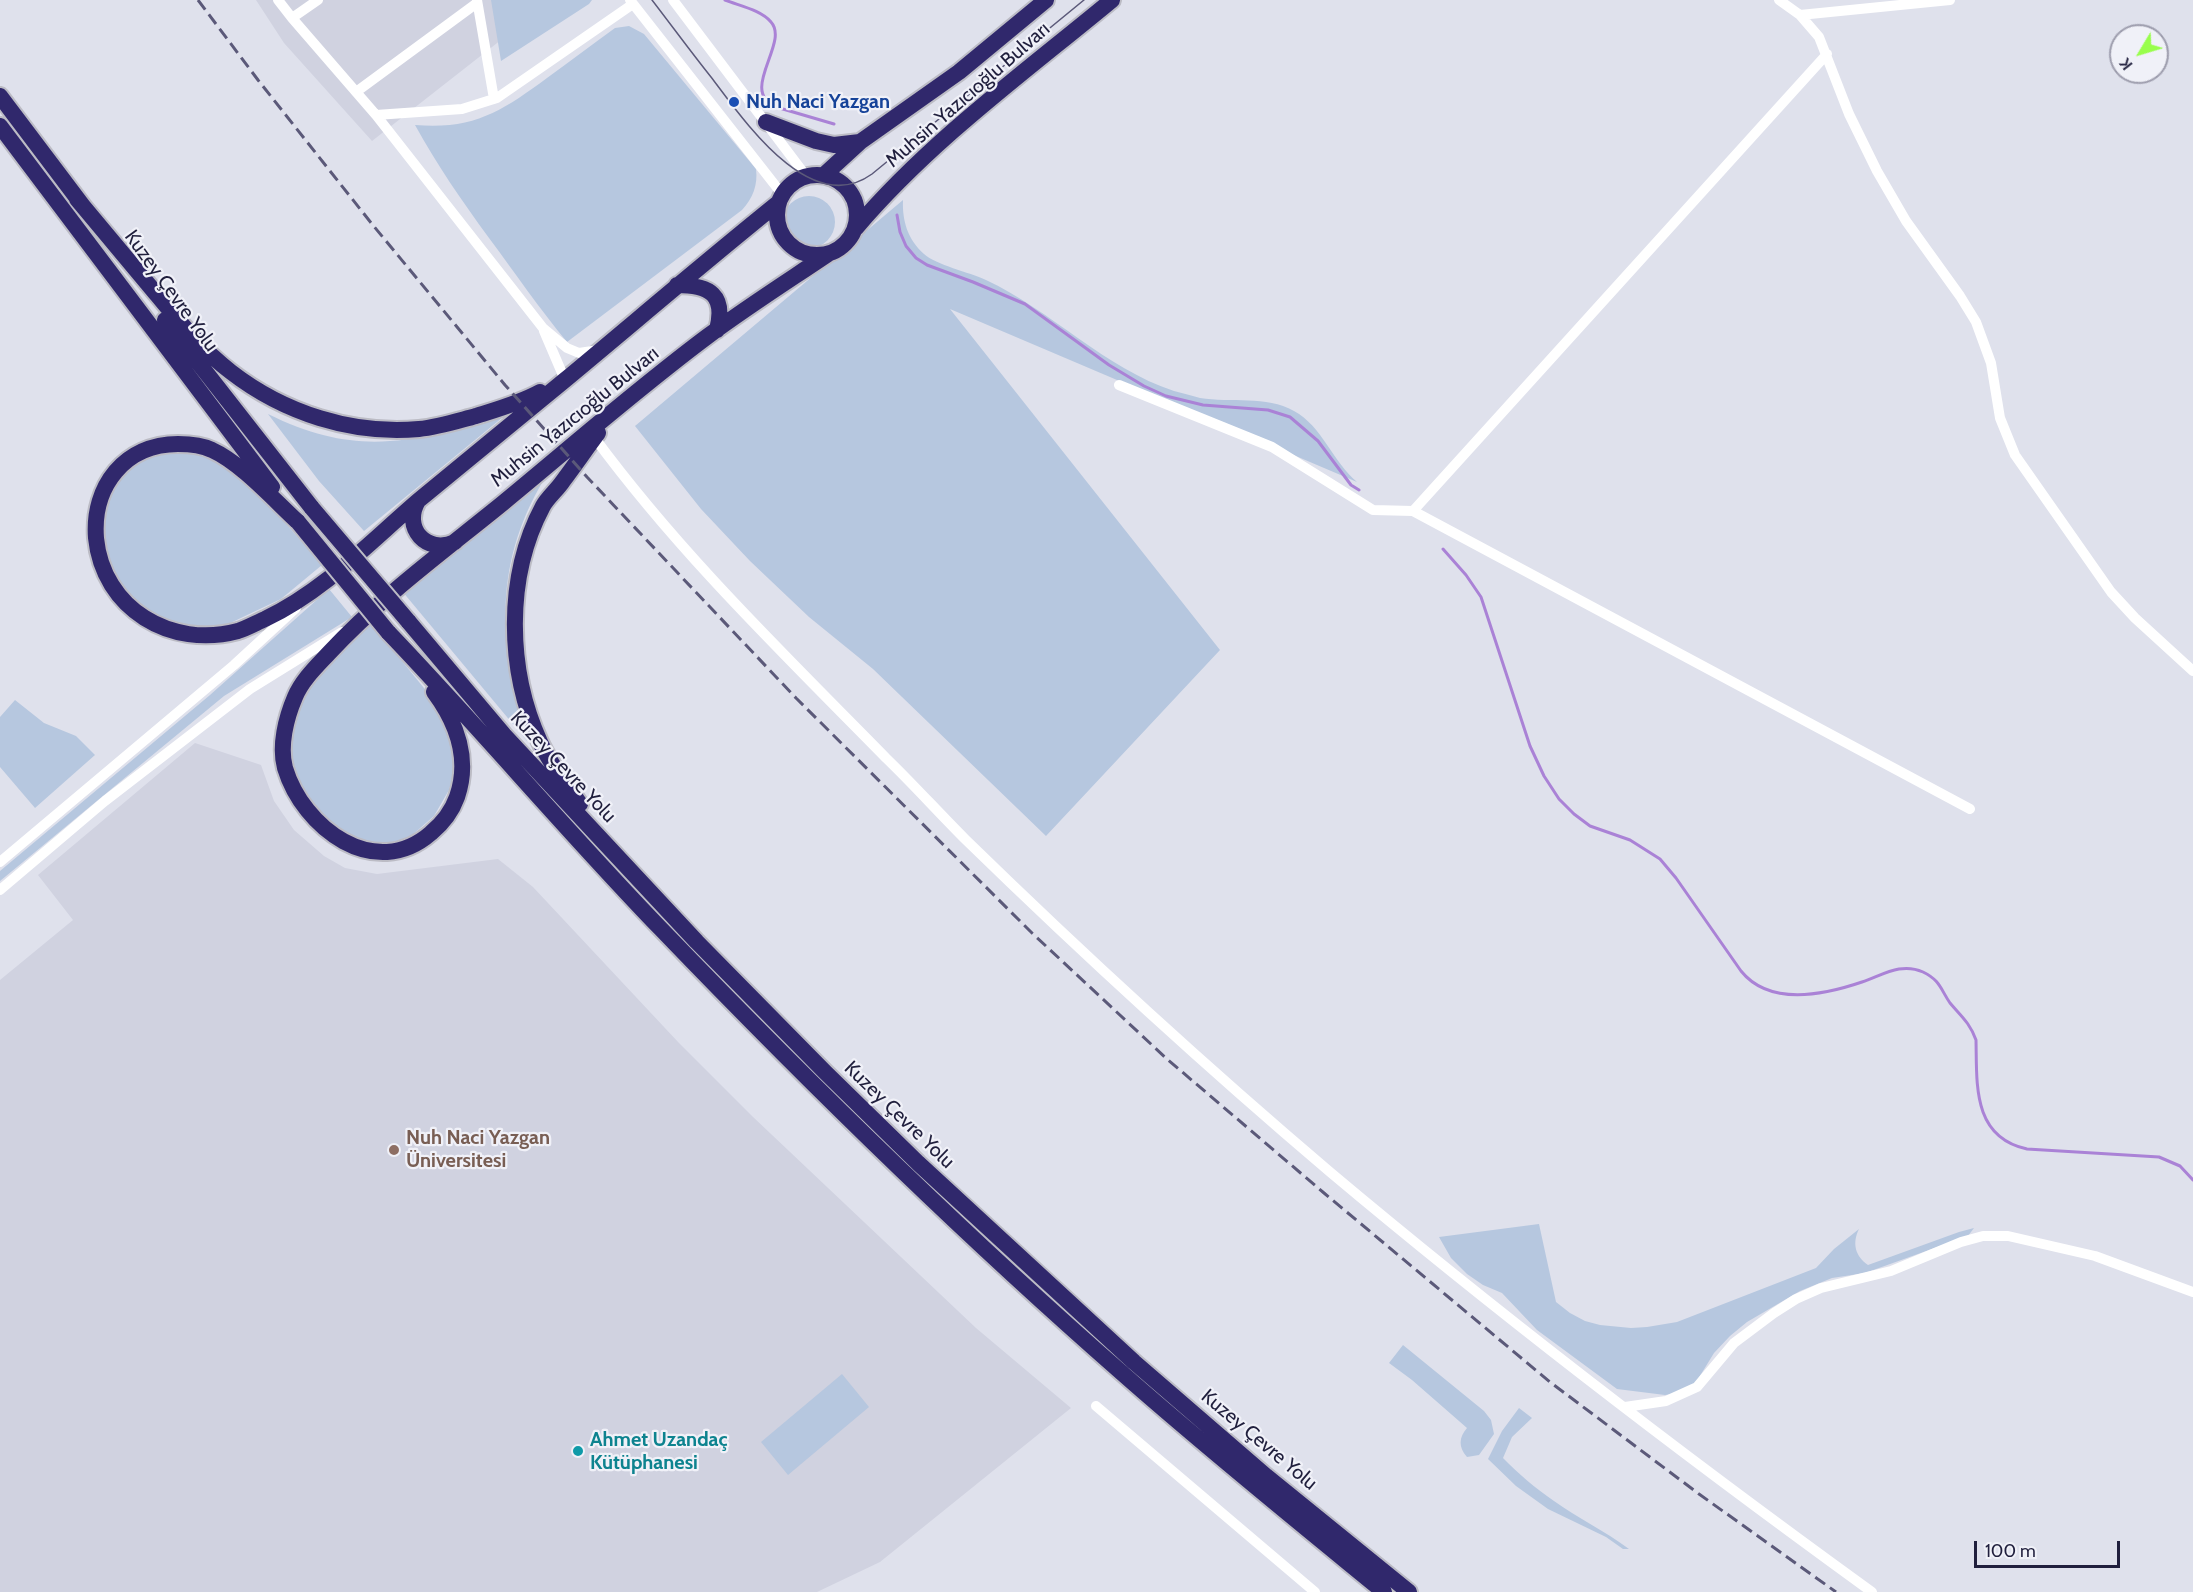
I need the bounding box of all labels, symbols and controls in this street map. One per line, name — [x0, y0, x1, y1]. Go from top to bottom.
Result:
street label: Muhsin Yazıcıoğlu Bulvarı — [881, 17, 1055, 173]
north arrow — [2109, 24, 2169, 84]
text: K — [2115, 54, 2137, 74]
place label: Nuh Naci Yazgan — [746, 90, 890, 114]
marker: Nuh Naci Yazgan — [727, 95, 741, 109]
street label: Kuzey Çevre Yolu — [119, 226, 223, 356]
street label: Muhsin Yazıcıoğlu Bulvarı — [486, 342, 664, 492]
street label: Kuzey Çevre Yolu — [505, 706, 621, 828]
street label: Kuzey Çevre Yolu — [839, 1056, 959, 1174]
place label: Nuh Naci Yazgan Üniversitesi — [406, 1126, 550, 1173]
marker: Nuh Naci Yazgan Üniversitesi — [387, 1143, 401, 1157]
street label: Kuzey Çevre Yolu — [1196, 1385, 1322, 1495]
place label: Ahmet Uzandaç Kütüphanesi — [590, 1428, 728, 1475]
marker: Ahmet Uzandaç Kütüphanesi — [571, 1444, 585, 1458]
scale bar — [1977, 1529, 2122, 1567]
text: 100 m — [1985, 1540, 2036, 1562]

